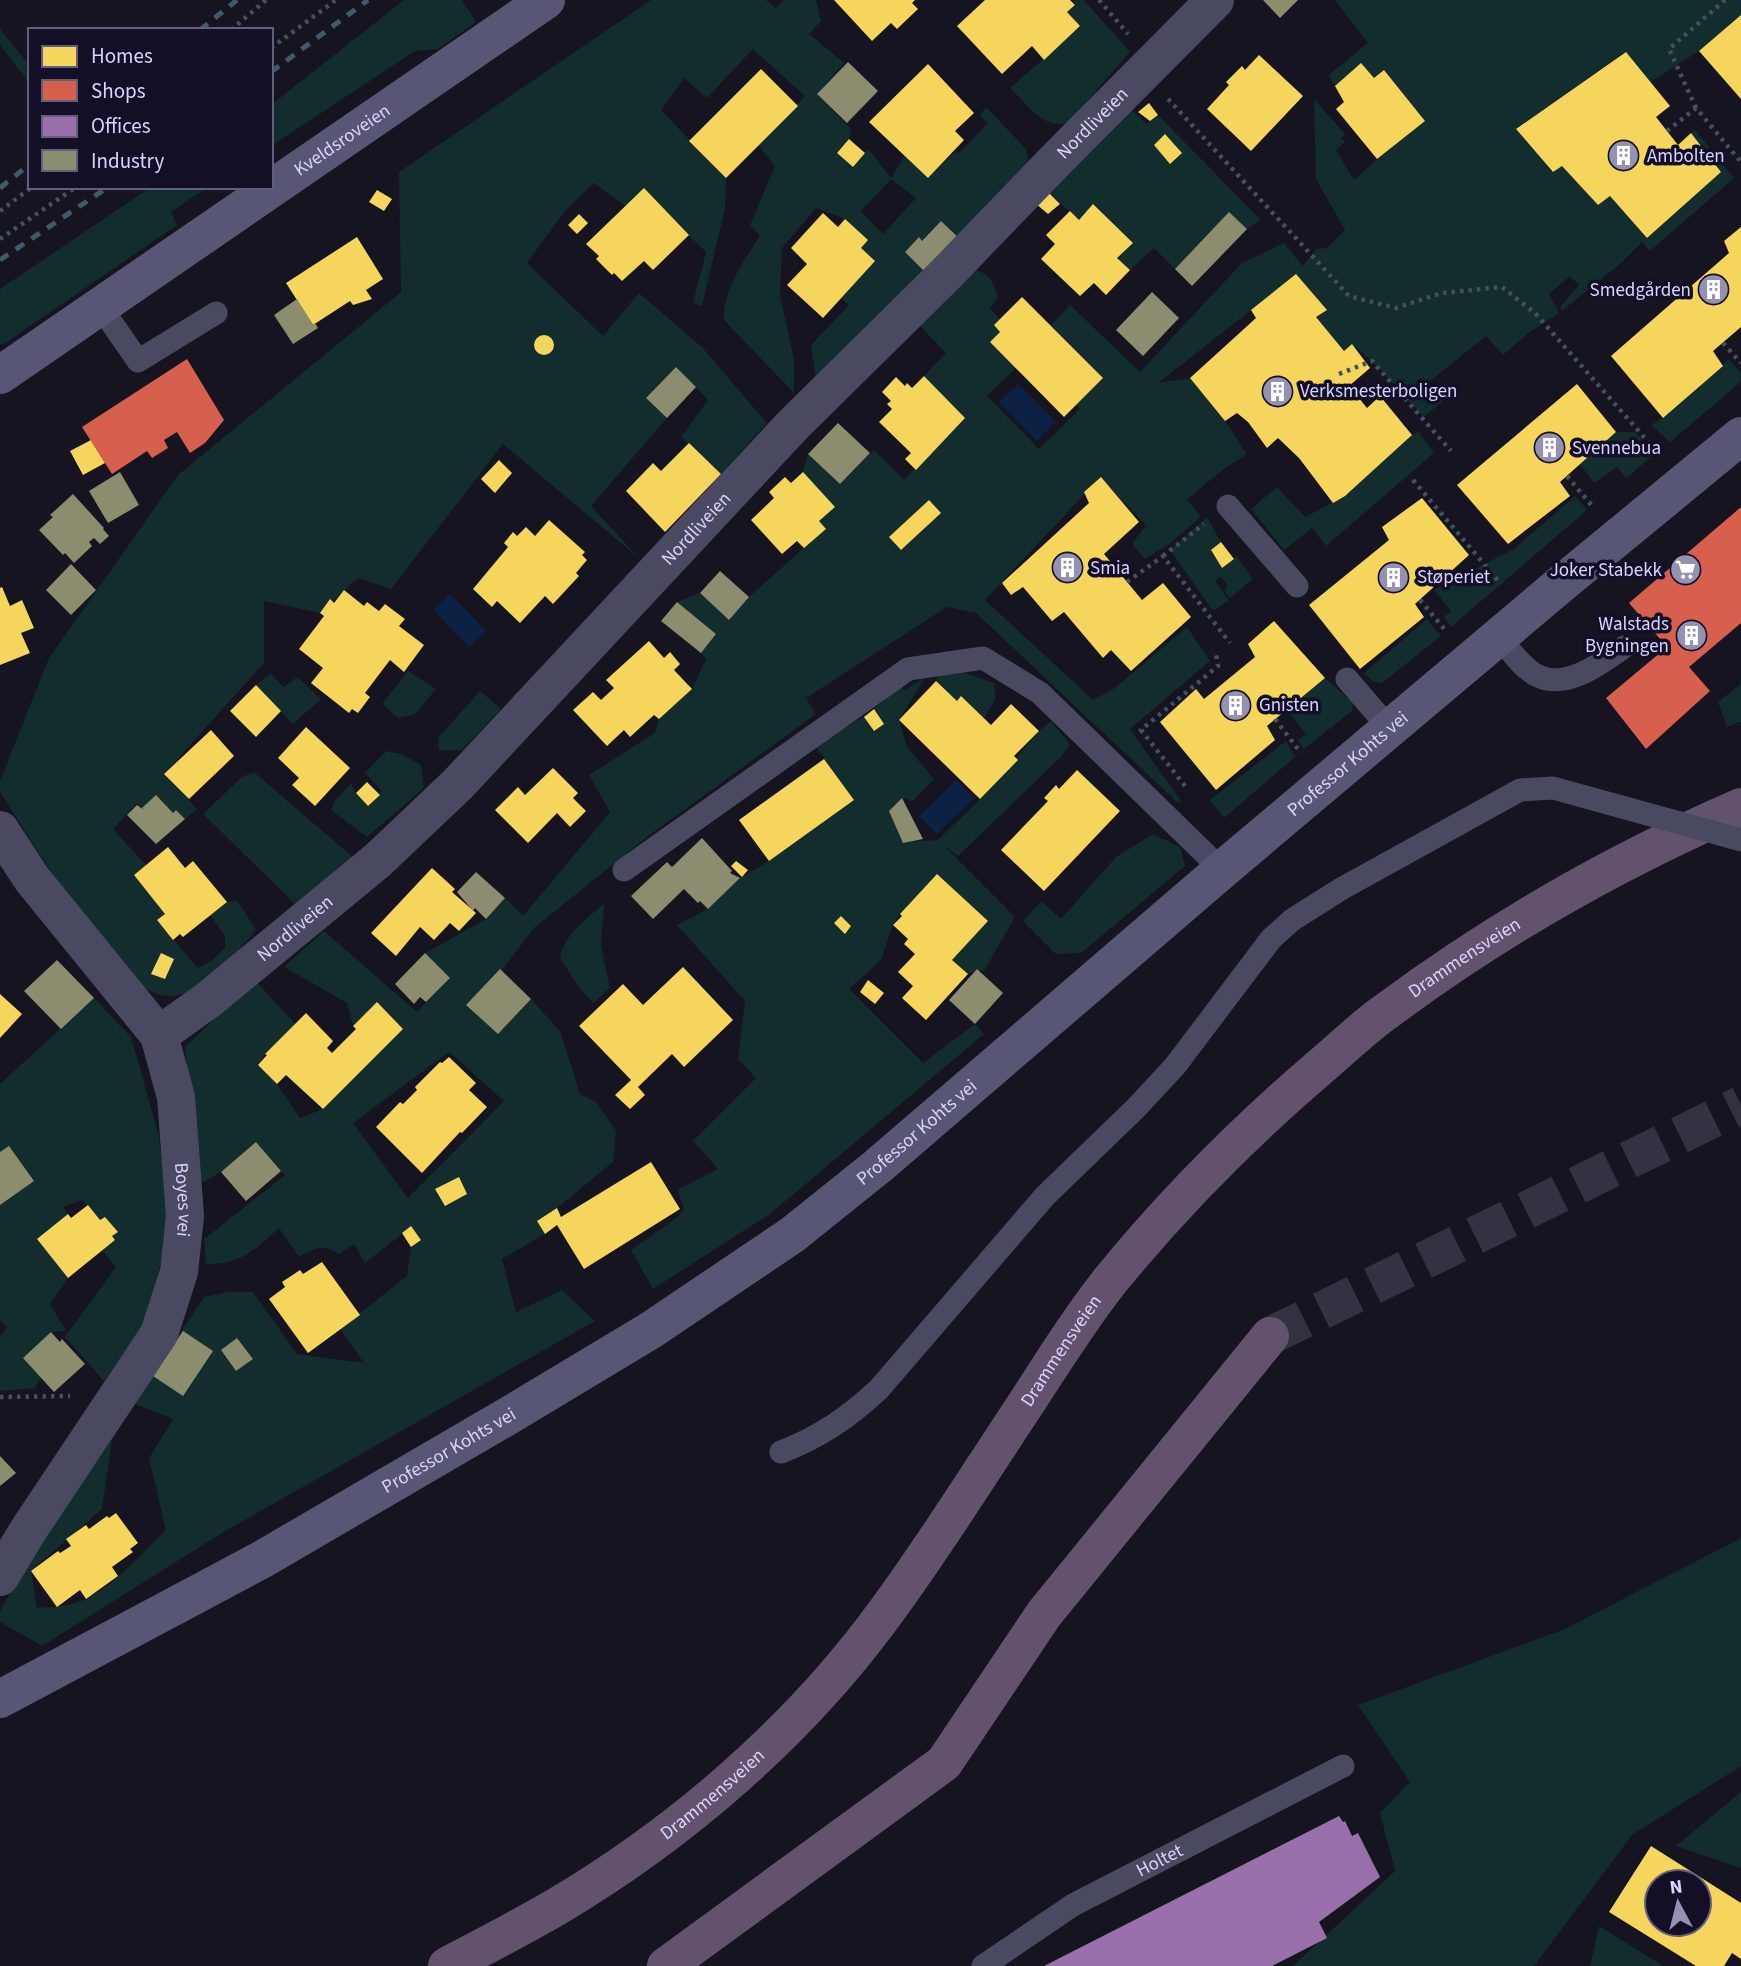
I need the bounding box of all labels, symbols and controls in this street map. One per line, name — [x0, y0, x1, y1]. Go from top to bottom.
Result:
legend — [28, 28, 273, 189]
text: Homes — [91, 41, 153, 71]
text: Shops — [91, 76, 146, 106]
street label: Nordliveien — [1051, 81, 1134, 165]
street label: Kveldsroveien — [288, 97, 396, 183]
text: Offices — [91, 111, 151, 141]
building icon: Ambolten — [1607, 139, 1641, 173]
place label: Ambolten — [1647, 143, 1725, 170]
text: Industry — [91, 146, 164, 176]
building icon: Smedgården — [1697, 273, 1731, 307]
place label: Smedgården — [1590, 277, 1691, 304]
building icon: Verksmesterboligen — [1260, 374, 1294, 408]
place label: Verksmesterboligen — [1300, 378, 1457, 405]
building icon: Svennebua — [1532, 431, 1566, 465]
place label: Svennebua — [1572, 435, 1661, 462]
street label: Nordliveien — [655, 486, 737, 571]
building icon: Smia — [1050, 551, 1084, 585]
supermarket icon: Joker Stabekk — [1668, 553, 1702, 587]
place label: Smia — [1090, 555, 1130, 582]
place label: Joker Stabekk — [1550, 557, 1663, 584]
building icon: Støperiet — [1377, 560, 1411, 594]
place label: Støperiet — [1417, 564, 1491, 591]
place label: Walstads Bygningen — [1585, 611, 1669, 660]
building icon: Walstads Bygningen — [1675, 618, 1709, 652]
building icon: Gnisten — [1219, 688, 1253, 722]
place label: Gnisten — [1259, 692, 1319, 719]
street label: Professor Kohts vei — [1281, 705, 1414, 823]
street label: Nordliveien — [251, 889, 339, 968]
street label: Drammensveien — [1403, 911, 1526, 1004]
street label: Professor Kohts vei — [850, 1073, 983, 1192]
street label: Boyes vei — [168, 1162, 199, 1238]
street label: Drammensveien — [1014, 1289, 1108, 1412]
street label: Professor Kohts vei — [377, 1401, 521, 1500]
street label: Drammensveien — [654, 1742, 771, 1846]
street label: Holtet — [1131, 1837, 1188, 1884]
north arrow — [1643, 1868, 1713, 1938]
text: N — [1668, 1873, 1684, 1902]

